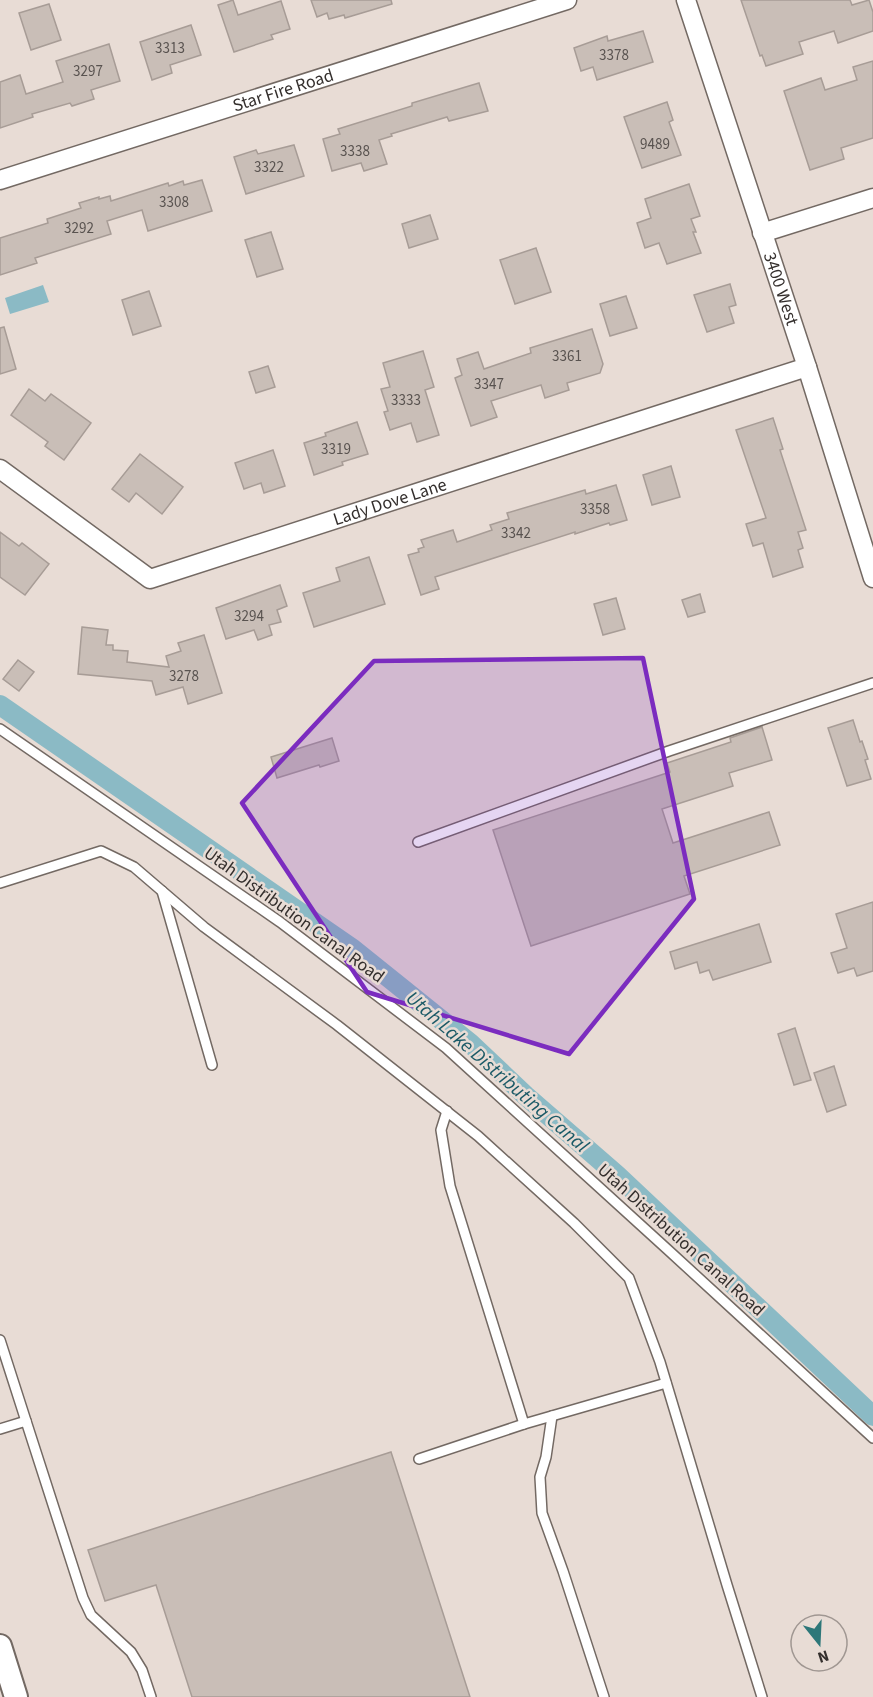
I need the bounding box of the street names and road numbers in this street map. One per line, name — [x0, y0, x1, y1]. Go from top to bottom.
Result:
street label: Star Fire Road — [230, 62, 337, 118]
street label: 3400 West — [757, 249, 805, 329]
street label: Lady Dove Lane — [330, 472, 450, 532]
street label: Utah Distribution Canal Road — [199, 841, 389, 989]
street label: Utah Distribution Canal Road — [592, 1158, 770, 1322]

